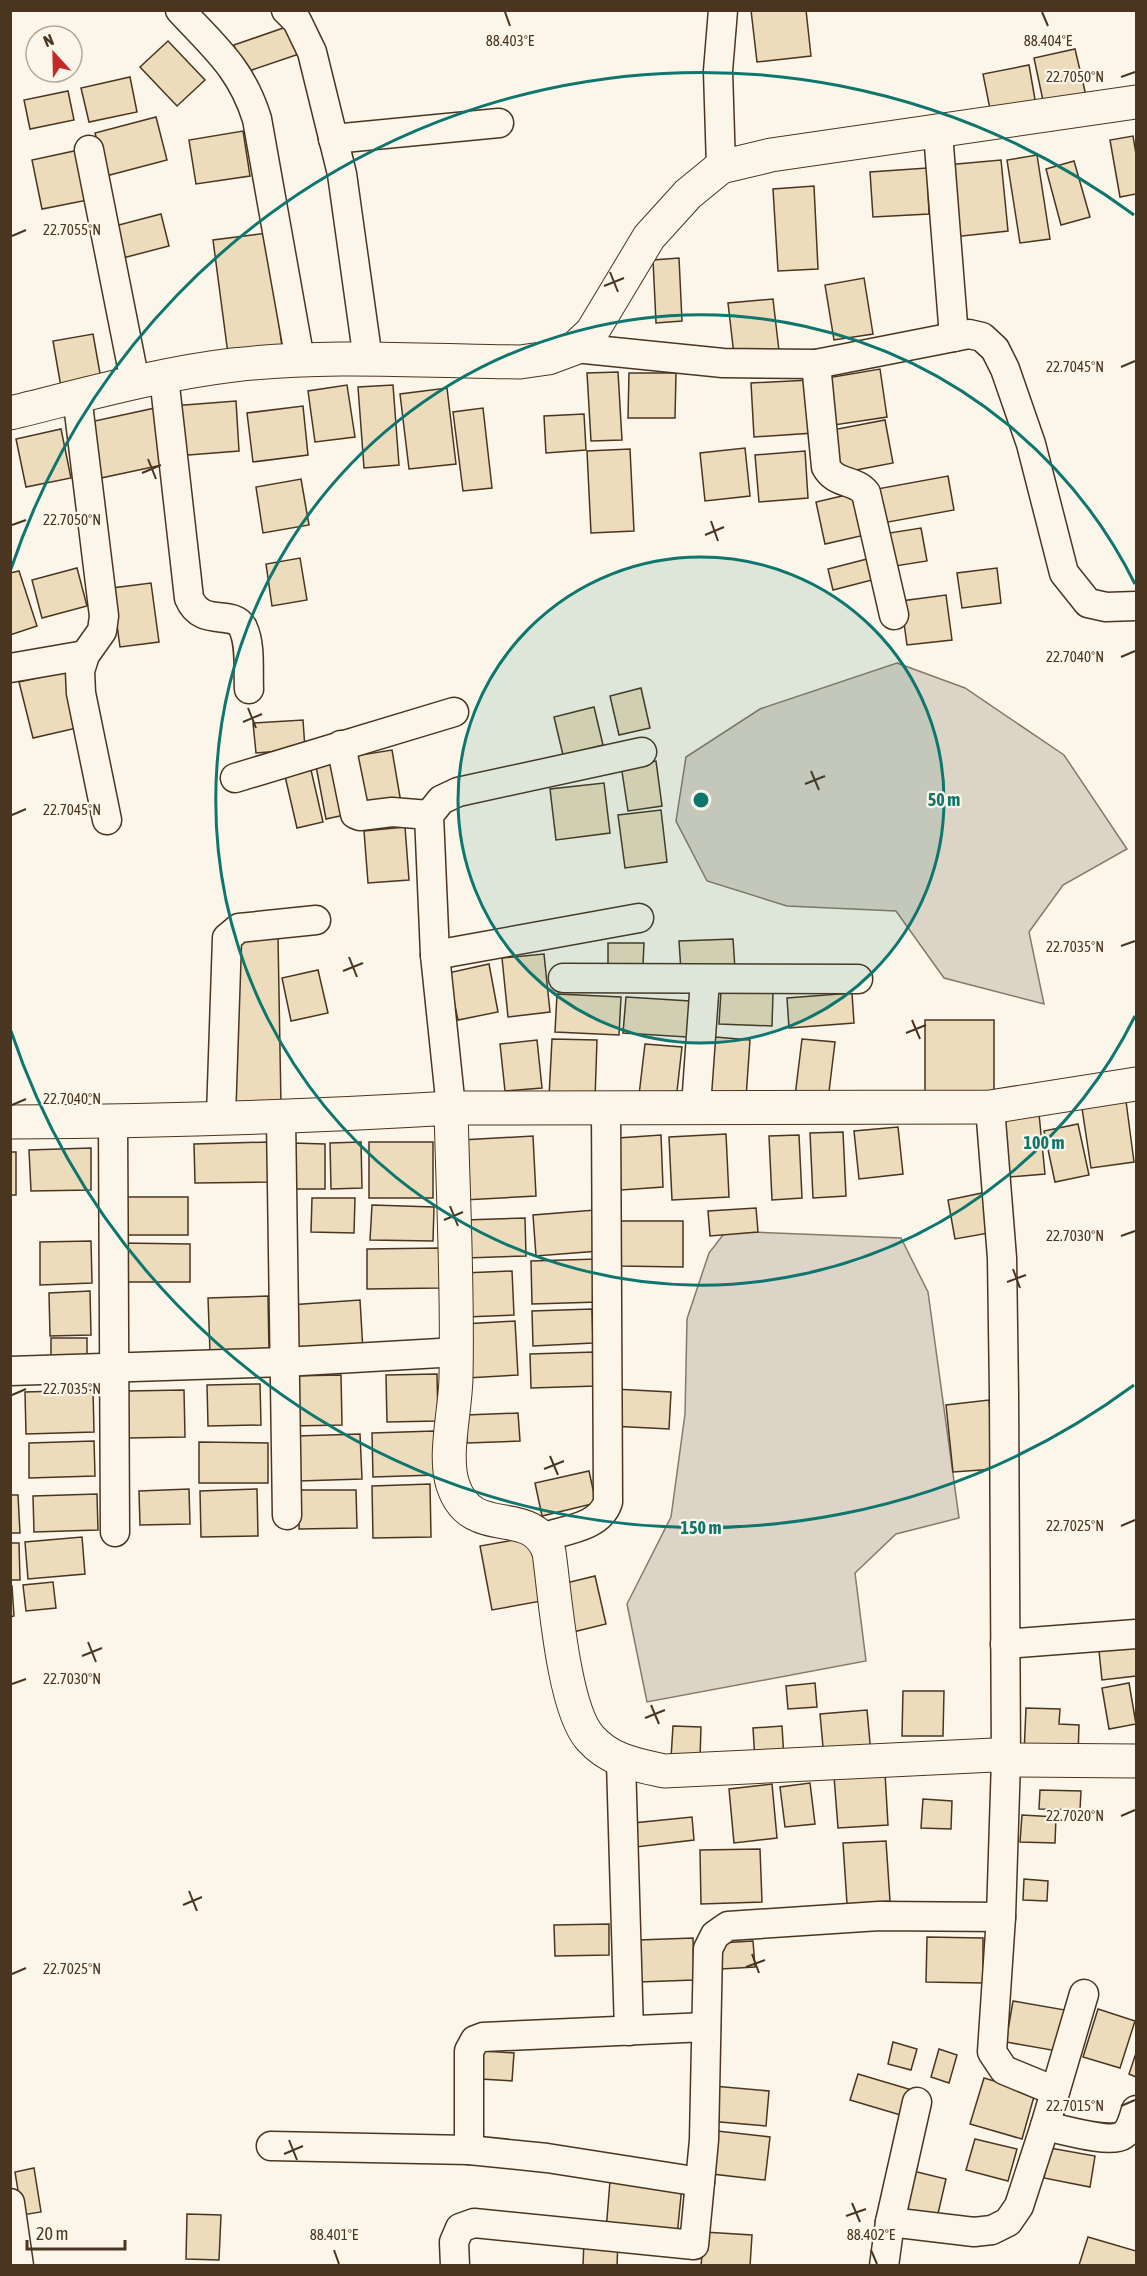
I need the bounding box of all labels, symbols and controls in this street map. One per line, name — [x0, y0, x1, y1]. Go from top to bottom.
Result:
north arrow — [24, 24, 84, 84]
text: N — [41, 30, 56, 50]
text: 88.403°E — [486, 32, 535, 49]
text: 88.404°E — [1024, 32, 1073, 49]
text: 22.7050°N — [1046, 68, 1104, 85]
text: 22.7055°N — [43, 221, 101, 238]
text: 22.7045°N — [1046, 358, 1104, 375]
text: 22.7050°N — [43, 511, 101, 528]
text: 22.7040°N — [1046, 648, 1104, 665]
text: 50 m — [928, 789, 960, 810]
centre of rings — [691, 790, 711, 810]
text: 22.7045°N — [43, 801, 101, 818]
text: 22.7035°N — [1046, 938, 1104, 955]
text: 22.7040°N — [43, 1090, 101, 1107]
text: 100 m — [1024, 1132, 1064, 1153]
text: 22.7030°N — [1046, 1227, 1104, 1244]
text: 22.7035°N — [43, 1380, 101, 1397]
text: 150 m — [681, 1517, 721, 1538]
text: 22.7025°N — [1046, 1517, 1104, 1534]
text: 22.7030°N — [43, 1670, 101, 1687]
text: 22.7020°N — [1046, 1807, 1104, 1824]
text: 22.7025°N — [43, 1960, 101, 1977]
text: 22.7015°N — [1046, 2097, 1104, 2114]
scale bar — [27, 2213, 124, 2251]
text: 20 m — [36, 2223, 68, 2244]
text: 88.401°E — [310, 2226, 359, 2243]
text: 88.402°E — [847, 2226, 896, 2243]

